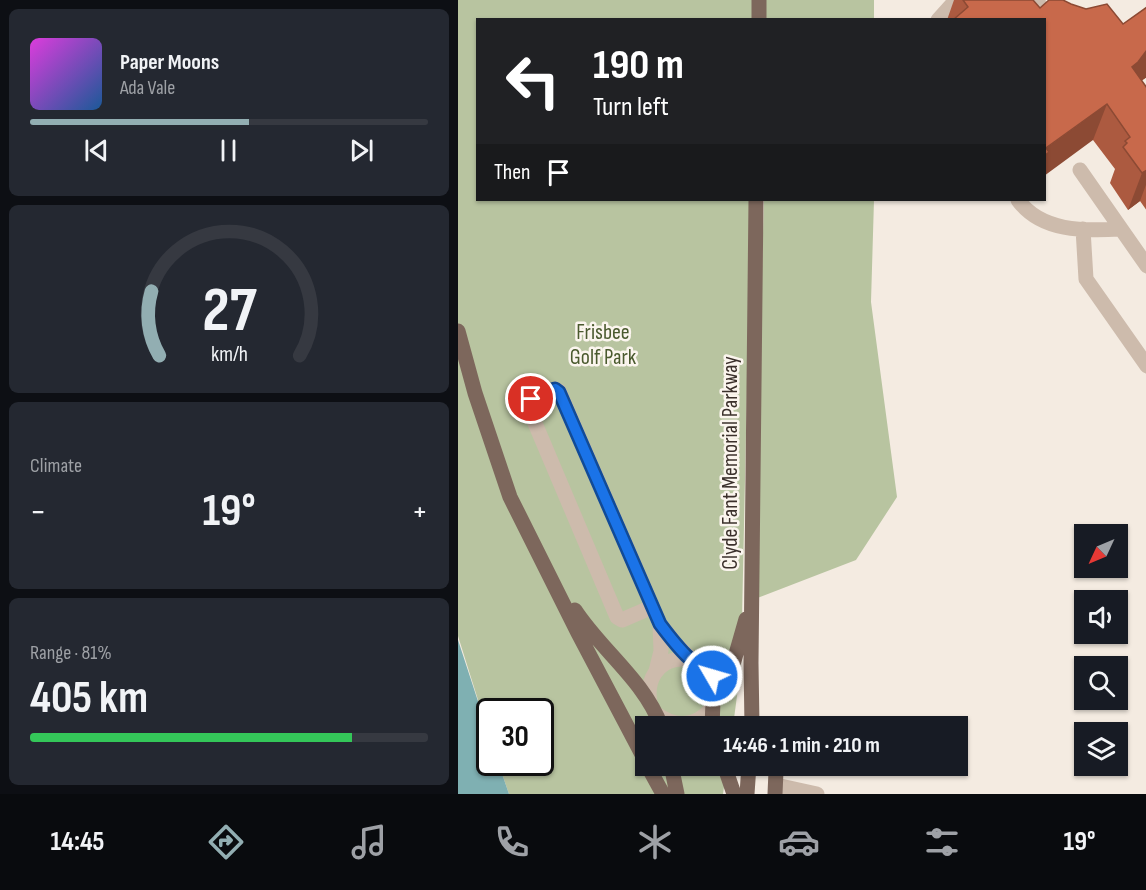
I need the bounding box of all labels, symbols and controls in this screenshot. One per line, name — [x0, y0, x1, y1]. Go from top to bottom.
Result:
text: 190 m — [593, 40, 684, 91]
icon: left — [494, 42, 572, 120]
text: Paper Moons — [120, 49, 219, 76]
text: Ada Vale — [120, 76, 175, 100]
text: Turn left — [593, 91, 669, 123]
icon: previous — [80, 134, 113, 167]
icon: pause — [212, 134, 245, 167]
icon: next — [345, 134, 378, 167]
icon: arrive — [542, 156, 575, 189]
text: Then — [494, 159, 530, 186]
text: 27 — [202, 274, 257, 349]
park label: Frisbee Golf Park — [570, 319, 637, 371]
text: km/h — [210, 342, 248, 367]
street label: Clyde Fant Memorial Parkway — [717, 356, 744, 570]
pin — [505, 373, 556, 424]
icon: arrive — [514, 382, 547, 415]
text: Climate — [30, 454, 82, 478]
text: 19° — [202, 484, 256, 539]
text: − — [30, 492, 46, 532]
text: + — [412, 492, 428, 532]
north arrow — [1074, 524, 1128, 578]
map controls — [1074, 524, 1128, 776]
button: sound — [1074, 590, 1128, 644]
text: Range · 81% — [30, 641, 112, 665]
position arrow — [680, 644, 744, 708]
button: search — [1074, 656, 1128, 710]
text: 405 km — [30, 671, 148, 726]
speed limit sign: 30 — [476, 698, 554, 776]
button: layers — [1074, 722, 1128, 776]
text: 14:46 · 1 min · 210 m — [723, 732, 880, 759]
icon: directions — [205, 821, 247, 863]
icon: music — [348, 821, 390, 863]
icon: phone — [491, 821, 533, 863]
icon: climate — [634, 821, 676, 863]
icon: car — [778, 821, 820, 863]
icon: filters — [921, 821, 963, 863]
text: 14:45 — [51, 826, 104, 858]
text: 19° — [1064, 826, 1095, 858]

